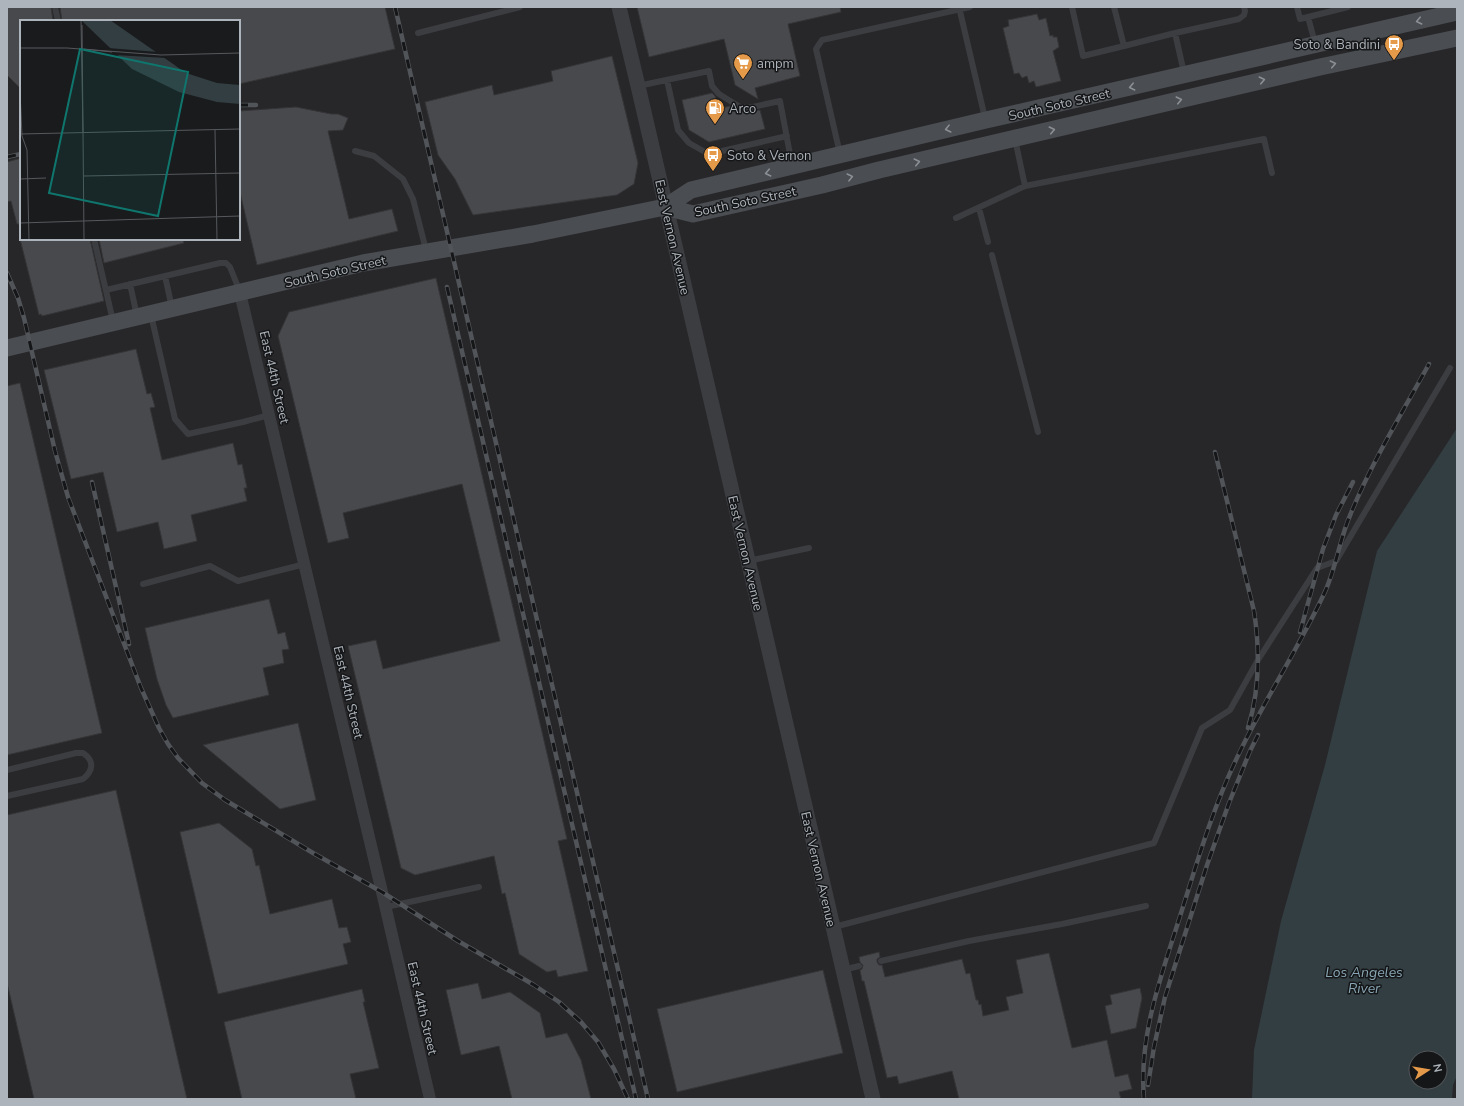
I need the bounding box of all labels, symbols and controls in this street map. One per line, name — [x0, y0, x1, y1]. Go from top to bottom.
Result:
one-way arrow — [1416, 16, 1422, 24]
inset map — [20, 20, 240, 240]
bus stop icon: Soto & Bandini — [1383, 33, 1405, 61]
place label: Soto & Bandini — [1293, 36, 1380, 54]
supermarket icon: ampm — [732, 52, 754, 80]
place label: ampm — [757, 55, 794, 73]
one-way arrow — [1330, 61, 1336, 69]
one-way arrow — [1258, 77, 1265, 85]
one-way arrow — [1129, 82, 1135, 90]
street label: South Soto Street — [1007, 84, 1112, 125]
one-way arrow — [1176, 96, 1182, 104]
fuel station icon: Arco — [704, 97, 726, 125]
place label: Arco — [729, 100, 756, 118]
one-way arrow — [945, 124, 952, 133]
one-way arrow — [1049, 126, 1056, 134]
bus stop icon: Soto & Vernon — [702, 144, 724, 172]
place label: Soto & Vernon — [727, 147, 811, 165]
one-way arrow — [914, 158, 920, 166]
one-way arrow — [764, 168, 771, 176]
one-way arrow — [847, 174, 854, 182]
street label: East Vernon Avenue — [650, 178, 694, 297]
street label: South Soto Street — [693, 182, 798, 222]
street label: South Soto Street — [283, 251, 388, 292]
street label: East 44th Street — [255, 329, 294, 426]
street label: East Vernon Avenue — [723, 494, 767, 613]
street label: East 44th Street — [329, 644, 368, 741]
street label: East Vernon Avenue — [796, 810, 840, 929]
street label: East 44th Street — [403, 960, 442, 1057]
water label: Los Angeles River — [1325, 963, 1403, 998]
north arrow — [1408, 1050, 1448, 1090]
text: N — [1429, 1062, 1445, 1074]

